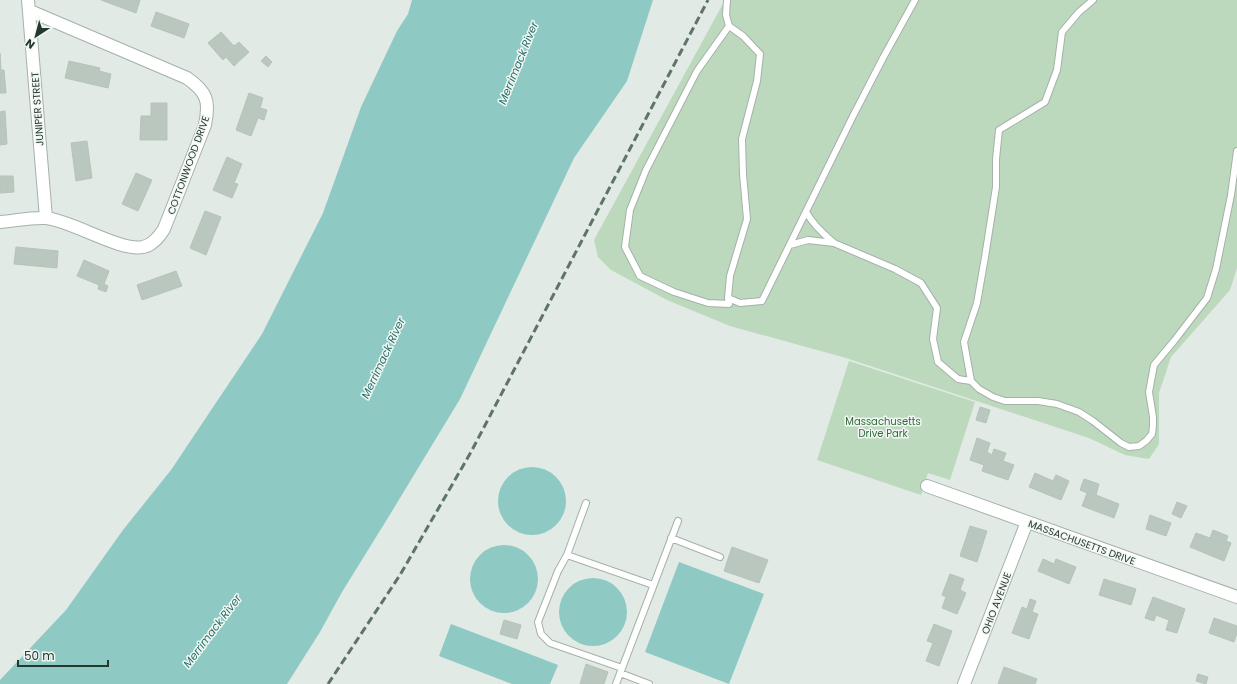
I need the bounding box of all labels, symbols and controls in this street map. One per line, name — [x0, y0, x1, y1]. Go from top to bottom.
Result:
north arrow — [16, 16, 56, 56]
water label: Merrimack River — [494, 18, 542, 107]
text: N — [22, 35, 38, 53]
street label: JUNIPER STREET — [27, 71, 48, 147]
street label: COTTONWOOD DRIVE — [164, 114, 213, 217]
water label: Merrimack River — [357, 314, 409, 401]
park label: Massachusetts Drive Park — [845, 414, 921, 441]
street label: MASSACHUSETTS DRIVE — [1026, 516, 1138, 569]
street label: OHIO AVENUE — [978, 570, 1015, 636]
water label: Merrimack River — [179, 590, 245, 671]
scale bar — [18, 642, 108, 668]
text: 50 m — [24, 647, 55, 664]

